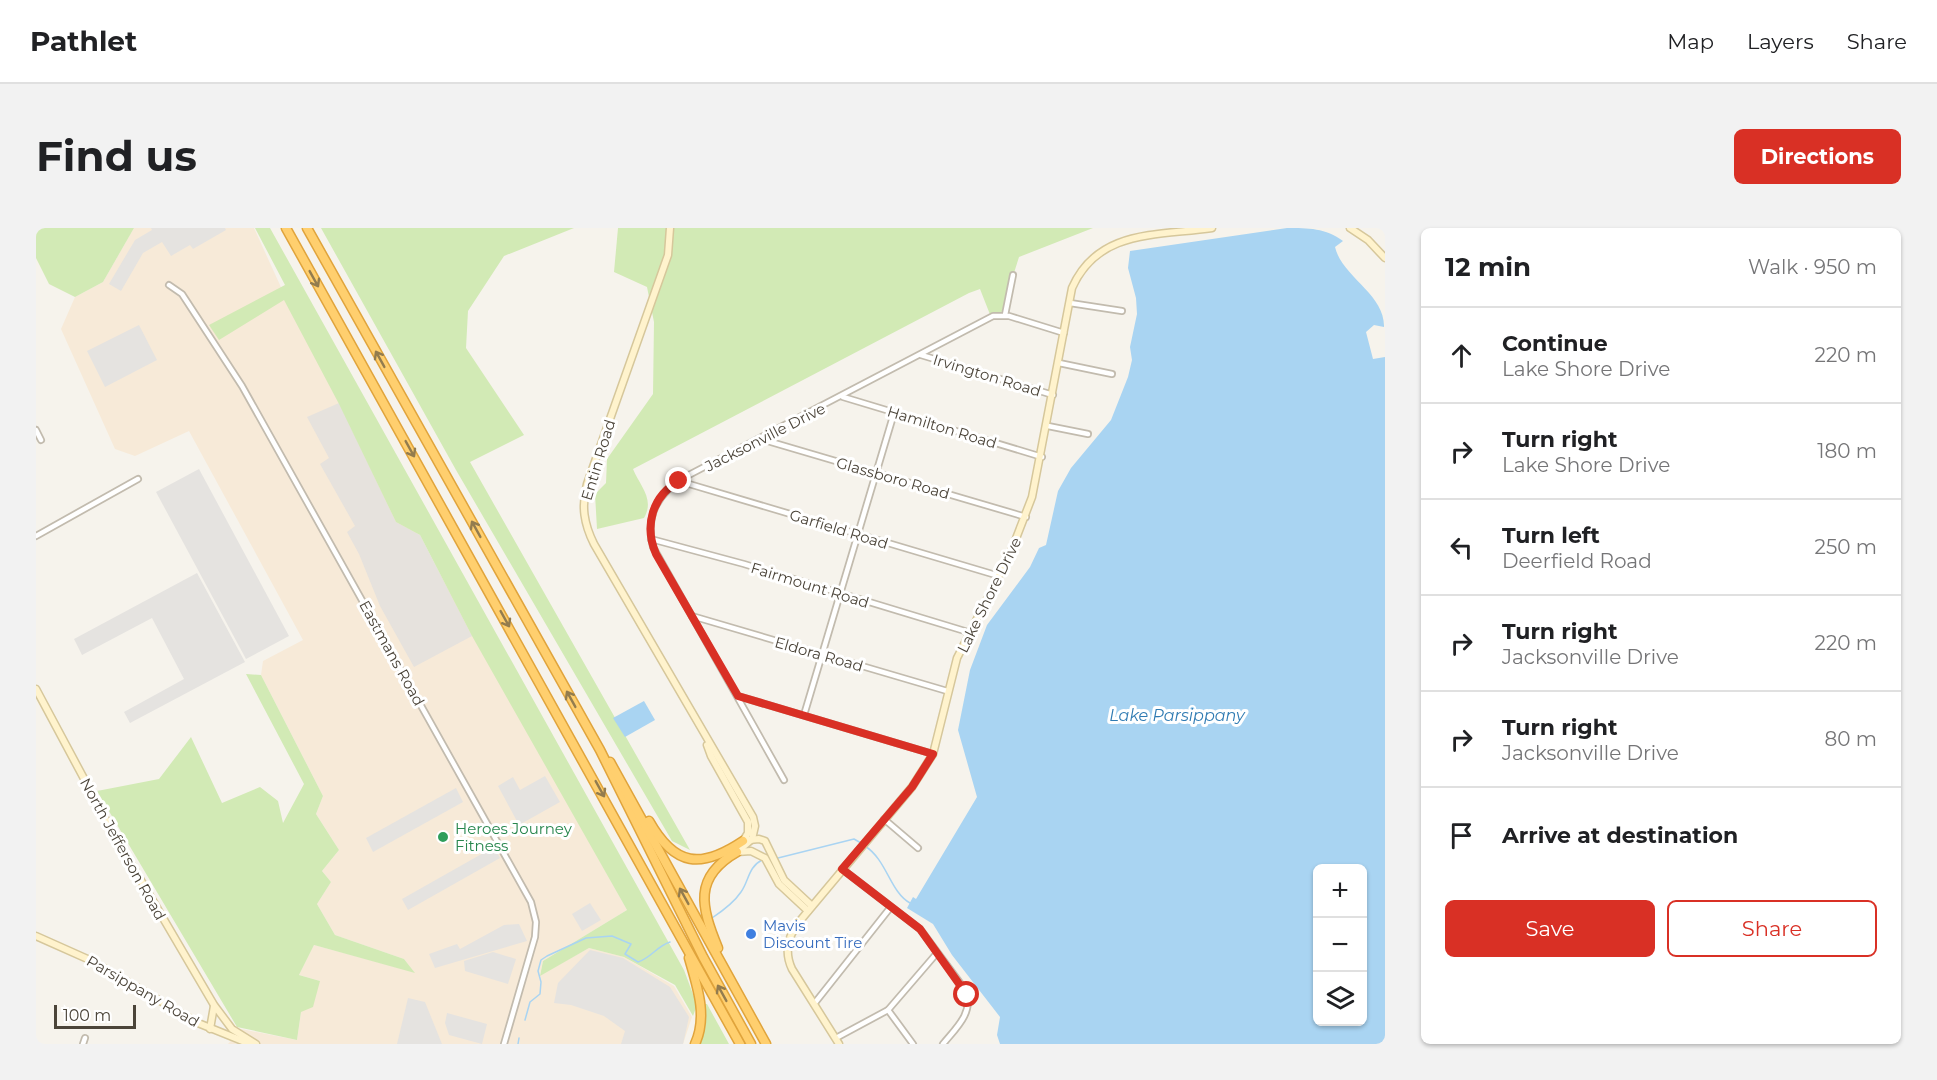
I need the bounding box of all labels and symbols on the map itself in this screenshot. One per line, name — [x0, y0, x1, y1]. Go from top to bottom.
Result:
one-way arrow — [309, 270, 321, 287]
street label: Irvington Road — [931, 350, 1043, 400]
one-way arrow — [374, 351, 386, 368]
street label: Jacksonville Drive — [701, 398, 828, 476]
street label: Hamilton Road — [885, 401, 999, 453]
street label: Entin Road — [577, 417, 619, 503]
one-way arrow — [404, 440, 416, 457]
street label: Glassboro Road — [834, 453, 952, 503]
route end — [665, 467, 691, 493]
street label: Garfield Road — [787, 505, 891, 553]
one-way arrow — [470, 521, 481, 539]
street label: Lake Shore Drive — [953, 534, 1025, 656]
street label: Fairmount Road — [749, 558, 871, 612]
street label: Eastmans Road — [355, 597, 429, 709]
one-way arrow — [499, 610, 511, 627]
street label: Eldora Road — [773, 632, 865, 676]
one-way arrow — [565, 691, 576, 709]
water label: Lake Parsippany — [1109, 706, 1246, 725]
street label: North Jefferson Road — [76, 775, 170, 923]
one-way arrow — [595, 780, 606, 798]
place label: Heroes Journey Fitness — [455, 819, 573, 855]
marker: Heroes Journey Fitness — [436, 830, 450, 844]
one-way arrow — [678, 888, 690, 905]
place label: Mavis Discount Tire — [763, 916, 862, 952]
marker: Mavis Discount Tire — [744, 927, 758, 941]
street label: Parsippany Road — [83, 951, 203, 1031]
route start — [953, 981, 979, 1007]
one-way arrow — [716, 985, 728, 1002]
scale bar — [54, 1002, 136, 1030]

